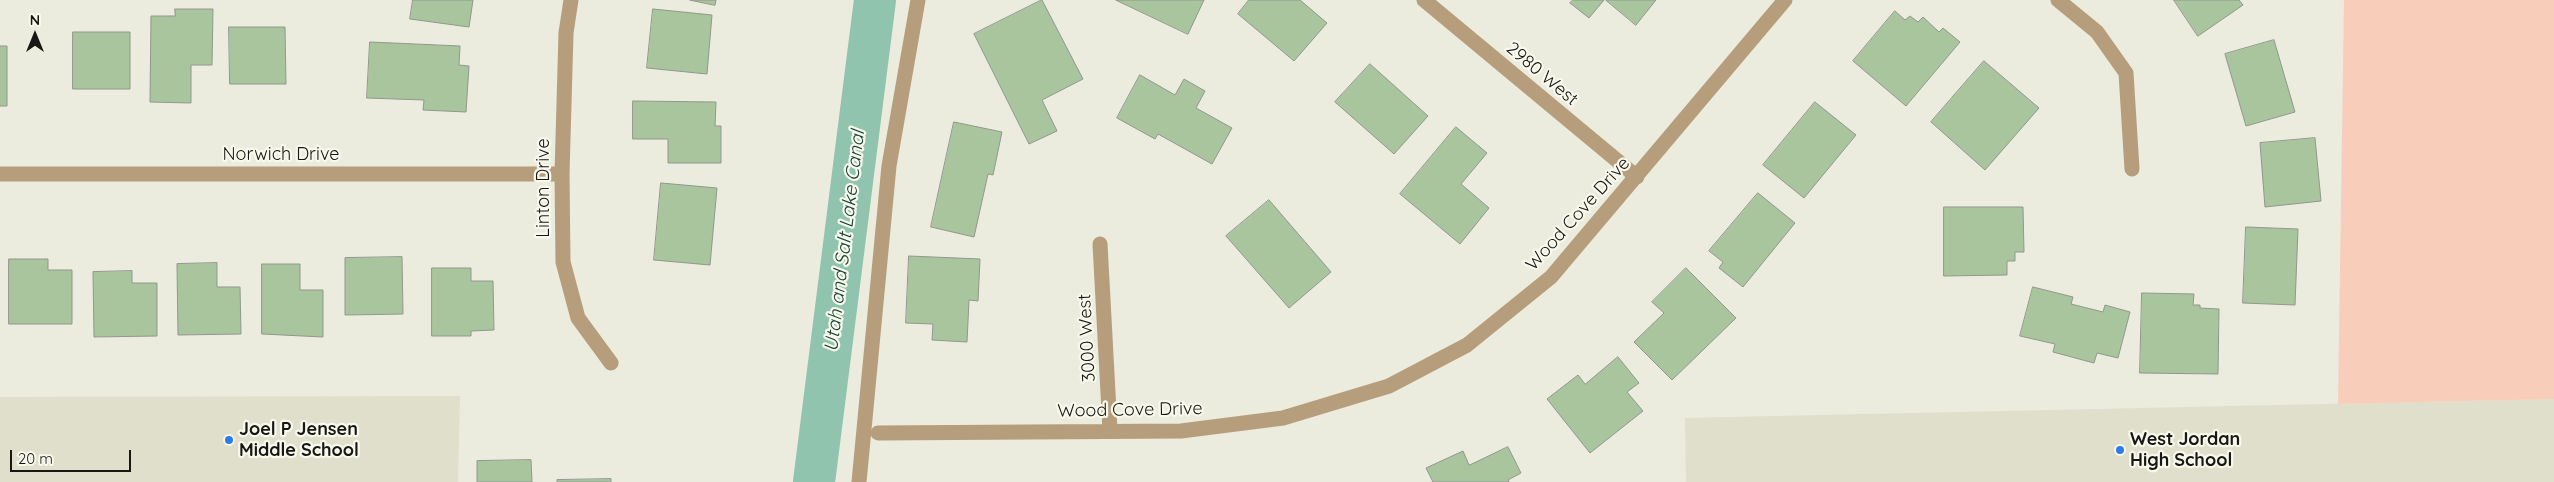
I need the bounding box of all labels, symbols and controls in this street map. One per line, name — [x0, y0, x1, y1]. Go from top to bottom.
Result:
north arrow — [10, 10, 60, 60]
text: N — [30, 11, 40, 29]
street label: 2980 West — [1502, 38, 1582, 110]
water label: Utah and Salt Lake Canal — [820, 129, 870, 353]
street label: Linton Drive — [533, 138, 555, 238]
street label: Norwich Drive — [223, 144, 339, 166]
street label: Wood Cove Drive — [1521, 153, 1635, 275]
street label: 3000 West — [1074, 293, 1100, 383]
street label: Wood Cove Drive — [1057, 398, 1203, 422]
place label: Joel P Jensen Middle School — [239, 419, 359, 462]
place label: West Jordan High School — [2130, 429, 2240, 472]
marker: Joel P Jensen Middle School — [223, 434, 235, 446]
scale bar — [12, 440, 134, 472]
marker: West Jordan High School — [2114, 444, 2126, 456]
text: 20 m — [18, 449, 53, 468]

